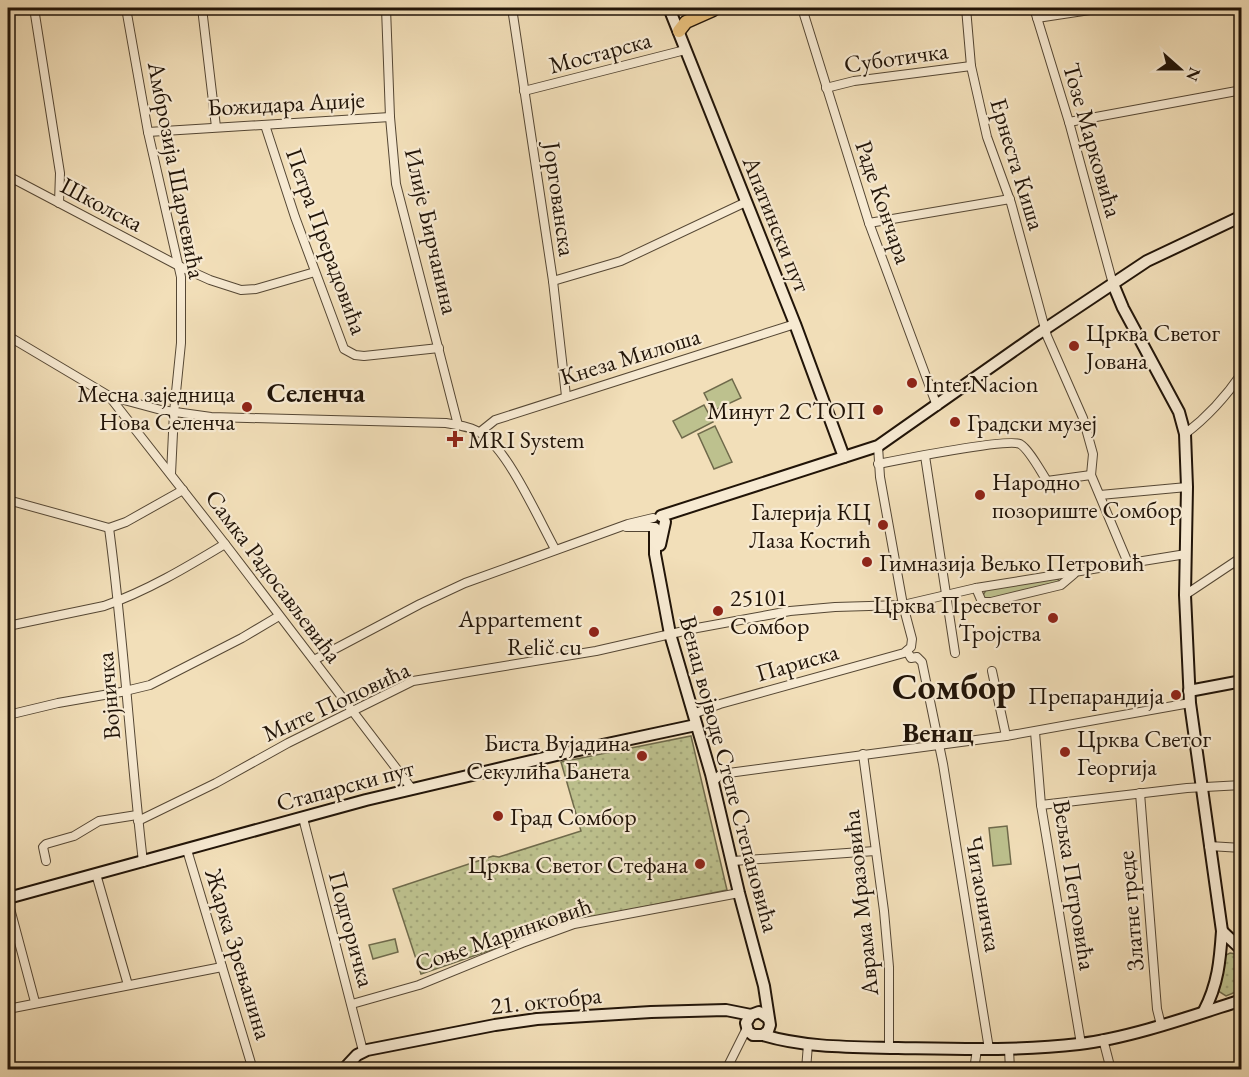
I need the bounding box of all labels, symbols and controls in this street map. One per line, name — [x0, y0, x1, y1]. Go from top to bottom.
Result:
street label: Мостарска — [545, 23, 655, 81]
street label: Суботичка — [842, 34, 950, 80]
north arrow — [1150, 39, 1210, 99]
street label: Амброзија Шарчевића — [141, 58, 213, 282]
street label: Тозе Марковића — [1056, 59, 1130, 221]
text: N — [1181, 64, 1206, 84]
street label: Божидара Аџије — [206, 83, 366, 123]
street label: Ернеста Киша — [983, 94, 1053, 234]
street label: Раде Кончара — [848, 136, 920, 268]
street label: Јоргованска — [536, 138, 583, 259]
street label: Петра Прерадовића — [279, 143, 375, 339]
street label: Илије Бирчанина — [398, 145, 466, 318]
street label: Апатински пут — [735, 150, 818, 297]
street label: Школска — [56, 169, 149, 239]
place label: Црква Светог Јована — [1084, 317, 1220, 376]
street label: Кнеза Милоша — [556, 320, 704, 392]
marker: Црква Светог Јована — [1067, 339, 1081, 353]
place label: InterNacion — [924, 368, 1039, 399]
district label: Селенча — [267, 375, 365, 410]
marker: InterNacion — [905, 376, 919, 390]
place label: Месна заједница Нова Селенча — [77, 378, 235, 437]
place label: Минут 2 СТОП — [707, 395, 866, 426]
marker: Месна заједница Нова Селенча — [240, 400, 254, 414]
marker: Минут 2 СТОП — [871, 403, 885, 417]
place label: Градски музеј — [967, 407, 1097, 438]
marker: Градски музеј — [948, 415, 962, 429]
place label: MRI System — [468, 424, 585, 455]
marker: MRI System — [446, 430, 464, 448]
place label: Народно позориште Сомбор — [992, 466, 1182, 525]
street label: Самка Радосављевића — [199, 483, 350, 669]
marker: Народно позориште Сомбор — [973, 488, 987, 502]
place label: Галерија КЦ Лаза Костић — [749, 496, 871, 555]
marker: Галерија КЦ Лаза Костић — [876, 518, 890, 532]
place label: Гимназија Вељко Петровић — [879, 547, 1145, 578]
marker: Гимназија Вељко Петровић — [860, 555, 874, 569]
place label: 25101 Сомбор — [730, 582, 809, 641]
place label: Црква Пресветог Тројства — [873, 589, 1041, 648]
place label: Appartement Relič cu — [457, 603, 582, 662]
marker: 25101 Сомбор — [711, 604, 725, 618]
marker: Црква Пресветог Тројства — [1046, 611, 1060, 625]
street label: Венац војводе Степе Степановића — [673, 612, 787, 936]
marker: Appartement Relič cu — [587, 625, 601, 639]
street label: Париска — [752, 635, 842, 689]
street label: Војничка — [89, 650, 127, 741]
street label: Мите Поповића — [257, 653, 415, 749]
district label: Сомбор — [892, 663, 1016, 710]
place label: Препарандија — [1028, 680, 1164, 711]
marker: Препарандија — [1169, 688, 1183, 702]
district label: Венац — [902, 715, 974, 750]
place label: Црква Светог Георгија — [1077, 723, 1211, 782]
place label: Биста Вујадина Секулића Банета — [466, 727, 630, 786]
marker: Црква Светог Георгија — [1058, 745, 1072, 759]
marker: Биста Вујадина Секулића Банета — [635, 749, 649, 763]
street label: Стапарски пут — [273, 752, 417, 818]
street label: Вељка Петровића — [1046, 798, 1104, 973]
place label: Град Сомбор — [510, 801, 637, 832]
street label: Аврама Мразовића — [835, 808, 885, 998]
marker: Град Сомбор — [491, 809, 505, 823]
street label: Читаоничка — [959, 834, 1009, 955]
place label: Црква Светог Стефана — [468, 849, 688, 880]
street label: Златне греде — [1109, 850, 1151, 972]
marker: Црква Светог Стефана — [693, 857, 707, 871]
street label: Жарка Зрењанина — [198, 864, 280, 1044]
street label: Подгоричка — [322, 868, 382, 991]
street label: Соње Маринковић — [410, 889, 596, 979]
street label: 21. октобра — [489, 979, 603, 1021]

